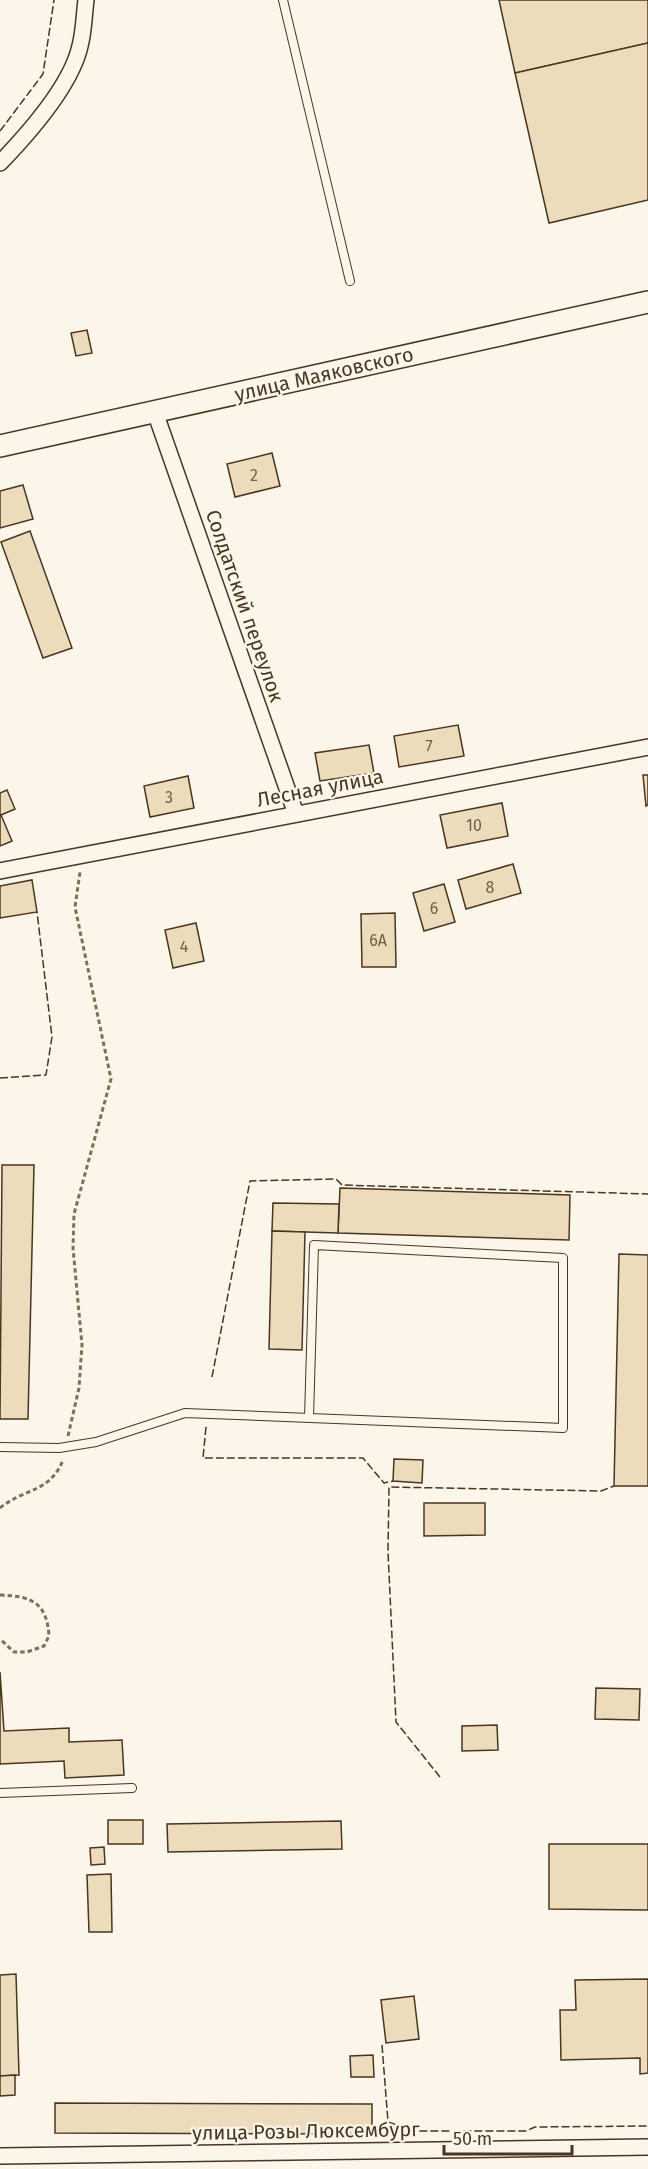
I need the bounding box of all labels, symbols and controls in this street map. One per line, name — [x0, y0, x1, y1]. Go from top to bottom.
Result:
street label: улица Маяковского — [232, 342, 416, 406]
house number: 2 — [250, 466, 258, 485]
street label: Солдатский переулок — [201, 507, 289, 706]
house number: 7 — [425, 737, 433, 756]
street label: Лесная улица — [255, 764, 385, 812]
house number: 3 — [165, 788, 173, 807]
house number: 10 — [466, 816, 482, 835]
house number: 8 — [486, 878, 495, 897]
house number: 6 — [430, 899, 438, 918]
house number: 6А — [369, 931, 388, 950]
house number: 4 — [180, 937, 189, 956]
street label: улица Розы Люксембург — [192, 2117, 420, 2145]
scale bar — [444, 2118, 572, 2156]
text: 50 m — [453, 2128, 492, 2150]

